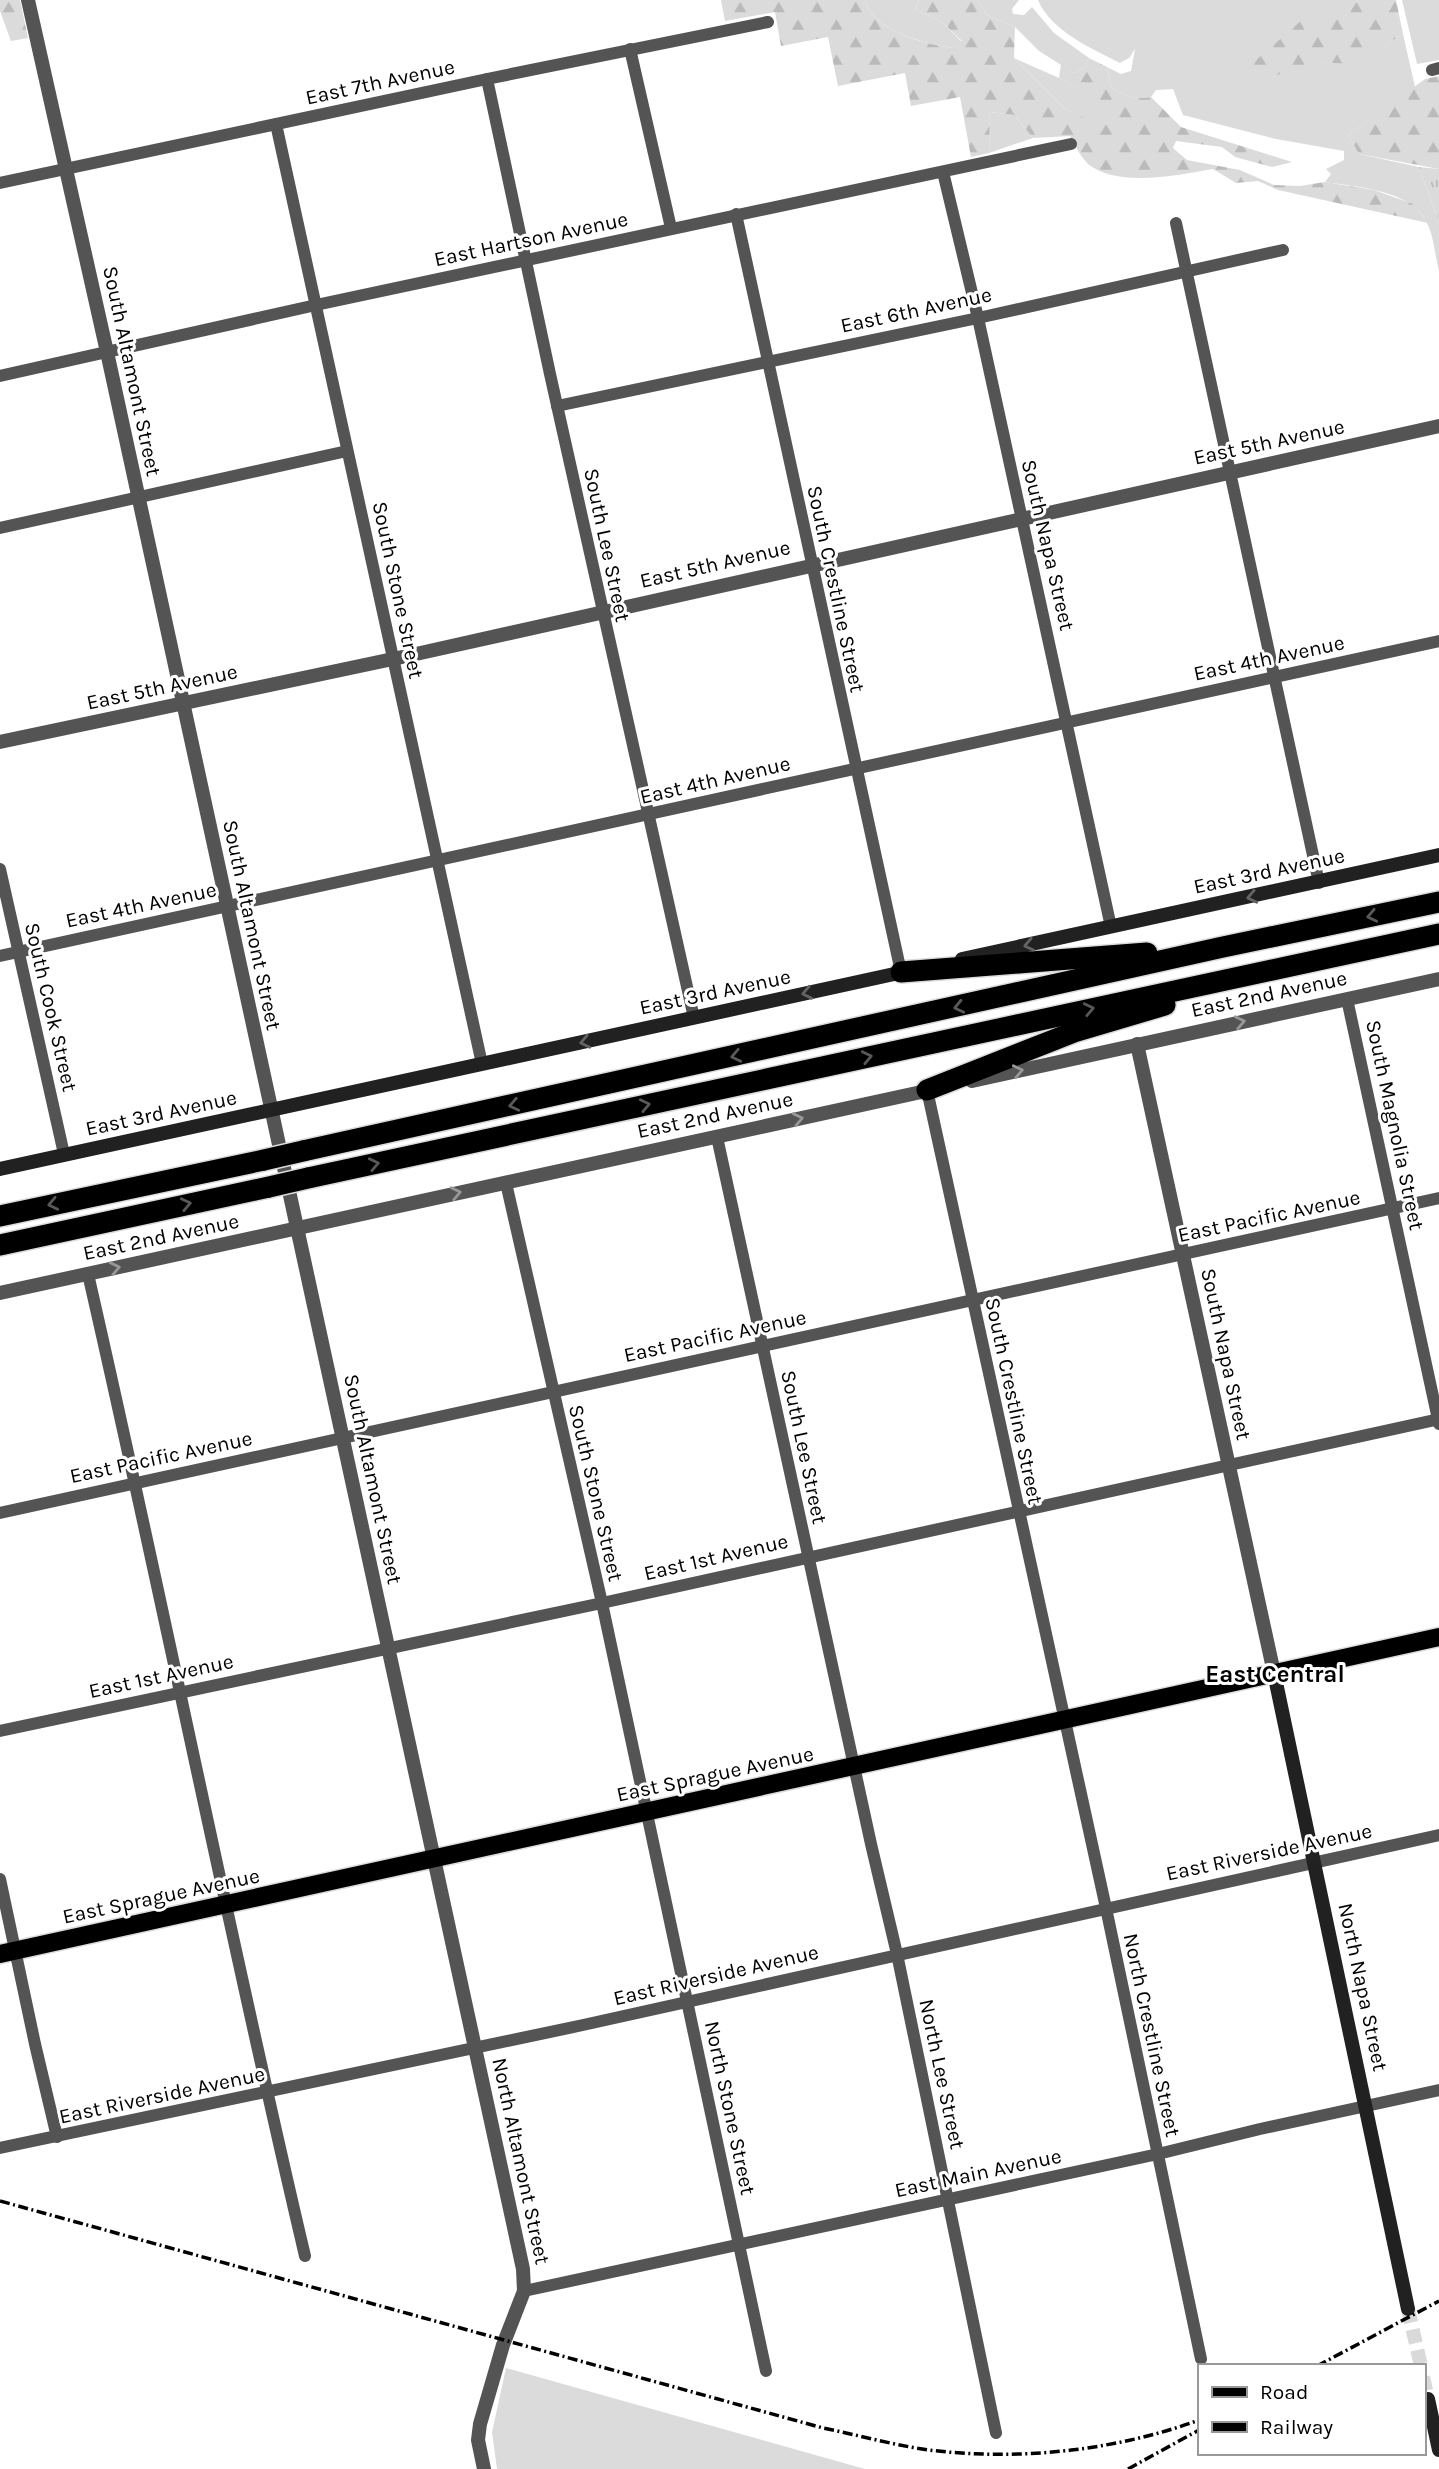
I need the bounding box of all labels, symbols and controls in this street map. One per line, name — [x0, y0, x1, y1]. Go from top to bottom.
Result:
street label: East 7th Avenue — [303, 54, 457, 110]
street label: East Hartson Avenue — [432, 207, 630, 271]
street label: South Altamont Street — [98, 264, 166, 478]
street label: East 6th Avenue — [838, 282, 994, 338]
street label: East 5th Avenue — [1191, 414, 1347, 470]
street label: South Napa Street — [1017, 457, 1079, 633]
street label: South Lee Street — [579, 466, 635, 624]
street label: South Crestline Street — [802, 483, 870, 695]
street label: South Stone Street — [367, 499, 429, 681]
street label: East 5th Avenue — [637, 535, 793, 593]
street label: East 4th Avenue — [1191, 630, 1347, 686]
street label: East 5th Avenue — [84, 659, 240, 715]
street label: East 4th Avenue — [637, 751, 793, 809]
street label: South Altamont Street — [218, 818, 286, 1032]
street label: East 3rd Avenue — [1191, 843, 1347, 899]
street label: East 4th Avenue — [63, 877, 219, 933]
one-way arrow — [1246, 888, 1258, 903]
one-way arrow — [1366, 908, 1378, 923]
street label: South Cook Street — [20, 920, 82, 1094]
one-way arrow — [1024, 936, 1036, 951]
street label: East 3rd Avenue — [637, 964, 793, 1020]
street label: East 2nd Avenue — [1189, 966, 1349, 1022]
one-way arrow — [801, 985, 813, 1000]
one-way arrow — [953, 998, 965, 1013]
one-way arrow — [1083, 1002, 1095, 1017]
one-way arrow — [1234, 1016, 1246, 1031]
street label: South Magnolia Street — [1361, 1018, 1429, 1232]
one-way arrow — [579, 1034, 591, 1048]
one-way arrow — [731, 1047, 743, 1062]
one-way arrow — [861, 1050, 873, 1065]
one-way arrow — [1012, 1064, 1024, 1079]
street label: East 3rd Avenue — [83, 1085, 239, 1141]
street label: East 2nd Avenue — [635, 1087, 795, 1143]
one-way arrow — [508, 1096, 520, 1111]
one-way arrow — [639, 1099, 651, 1113]
one-way arrow — [792, 1112, 804, 1127]
one-way arrow — [368, 1157, 380, 1172]
street label: East Pacific Avenue — [1176, 1185, 1362, 1247]
one-way arrow — [450, 1187, 462, 1202]
one-way arrow — [47, 1196, 59, 1211]
one-way arrow — [180, 1198, 192, 1213]
street label: East 2nd Avenue — [81, 1209, 241, 1265]
one-way arrow — [108, 1262, 120, 1277]
street label: South Napa Street — [1196, 1266, 1256, 1442]
street label: South Crestline Street — [980, 1295, 1048, 1507]
street label: East Pacific Avenue — [622, 1305, 808, 1367]
street label: South Lee Street — [776, 1368, 832, 1526]
street label: South Altamont Street — [339, 1372, 407, 1586]
street label: South Stone Street — [564, 1402, 628, 1584]
street label: East Pacific Avenue — [68, 1426, 254, 1488]
street label: East 1st Avenue — [642, 1529, 790, 1585]
street label: East 1st Avenue — [86, 1649, 236, 1703]
district label: East Central — [1205, 1660, 1345, 1688]
street label: East Sprague Avenue — [614, 1741, 816, 1807]
street label: East Riverside Avenue — [1164, 1818, 1374, 1886]
street label: East Sprague Avenue — [60, 1863, 262, 1929]
street label: North Napa Street — [1333, 1901, 1393, 2073]
street label: North Crestline Street — [1119, 1931, 1185, 2139]
street label: East Riverside Avenue — [611, 1940, 821, 2010]
street label: North Lee Street — [914, 1997, 970, 2151]
street label: North Stone Street — [700, 2019, 760, 2197]
street label: North Altamont Street — [487, 2055, 555, 2267]
street label: East Riverside Avenue — [57, 2061, 267, 2129]
street label: East Main Avenue — [893, 2144, 1063, 2202]
legend — [1198, 2364, 1425, 2455]
text: Road — [1260, 2380, 1308, 2404]
text: Railway — [1260, 2415, 1333, 2439]

